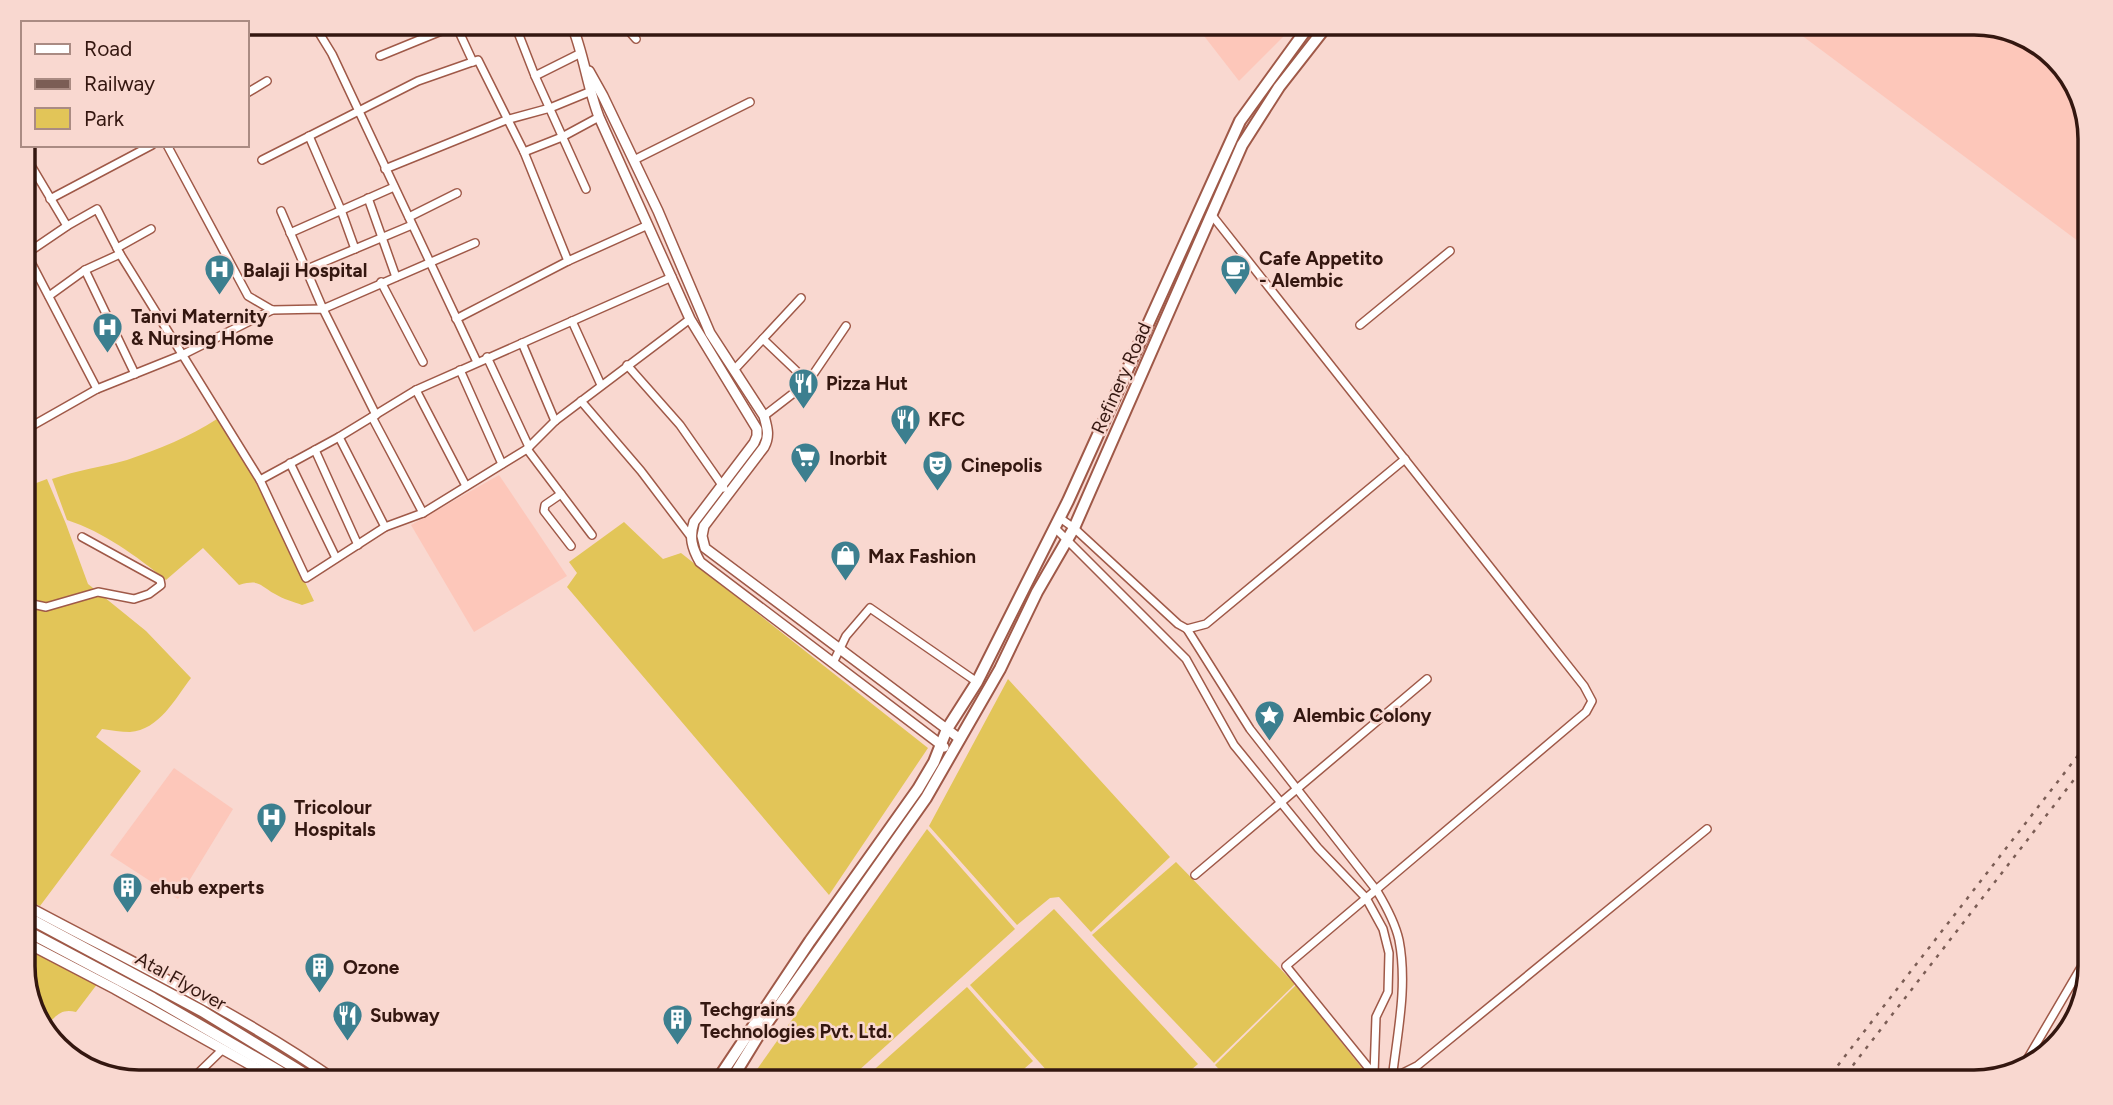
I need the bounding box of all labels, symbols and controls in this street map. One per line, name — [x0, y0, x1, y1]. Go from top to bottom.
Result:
legend — [21, 21, 248, 147]
text: Road — [84, 36, 132, 61]
text: Railway — [84, 71, 155, 96]
text: Park — [84, 106, 125, 131]
place label: Cafe Appetito - Alembic — [1259, 247, 1383, 292]
cafe icon: Cafe Appetito - Alembic — [1219, 252, 1253, 296]
hospital icon: Balaji Hospital — [203, 253, 237, 297]
place label: Balaji Hospital — [243, 259, 367, 282]
place label: Tanvi Maternity & Nursing Home — [131, 305, 274, 350]
hospital icon: Tanvi Maternity & Nursing Home — [91, 310, 125, 354]
street label: Refinery Road — [1086, 319, 1156, 437]
restaurant icon: Pizza Hut — [786, 366, 820, 410]
place label: Pizza Hut — [826, 372, 908, 395]
restaurant icon: KFC — [888, 402, 922, 446]
place label: KFC — [928, 408, 965, 431]
supermarket icon: Inorbit — [789, 441, 823, 485]
place label: Inorbit — [829, 447, 888, 470]
theatre icon: Cinepolis — [921, 448, 955, 492]
place label: Cinepolis — [961, 454, 1042, 477]
shop icon: Max Fashion — [828, 539, 862, 583]
place label: Max Fashion — [868, 545, 976, 568]
place icon: Alembic Colony — [1253, 698, 1287, 742]
place label: Alembic Colony — [1293, 704, 1432, 727]
place label: Tricolour Hospitals — [294, 796, 376, 841]
hospital icon: Tricolour Hospitals — [254, 801, 288, 845]
building icon: ehub experts — [110, 870, 144, 914]
place label: ehub experts — [150, 876, 264, 899]
street label: Atal Flyover — [132, 947, 231, 1016]
building icon: Ozone — [303, 950, 337, 994]
place label: Ozone — [343, 956, 400, 979]
restaurant icon: Subway — [330, 998, 364, 1042]
place label: Techgrains Technologies Pvt. Ltd. — [700, 998, 892, 1043]
building icon: Techgrains Technologies Pvt. Ltd. — [660, 1003, 694, 1047]
place label: Subway — [370, 1004, 440, 1027]

